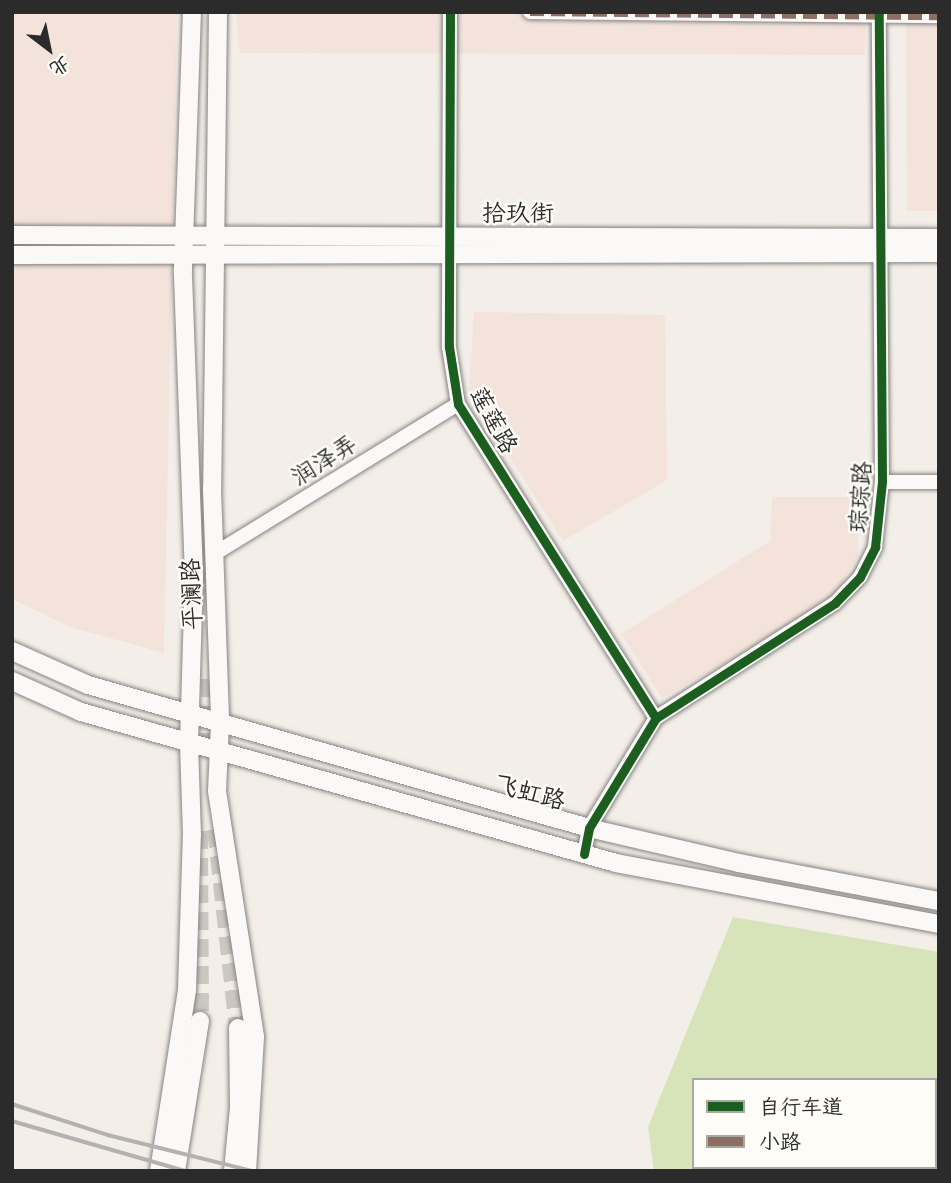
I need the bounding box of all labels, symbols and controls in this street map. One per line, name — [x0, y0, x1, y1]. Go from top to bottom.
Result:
north arrow — [14, 14, 84, 84]
text: 北 — [45, 51, 75, 83]
street label: 拾玖街 — [482, 199, 554, 227]
street label: 莲莲路 — [464, 382, 524, 458]
street label: 润泽弄 — [286, 429, 362, 491]
street label: 琮琮路 — [843, 460, 877, 534]
street label: 平澜路 — [175, 558, 207, 630]
street label: 飞虹路 — [491, 769, 569, 815]
legend — [692, 1078, 937, 1169]
text: 自行车道 — [759, 1092, 843, 1121]
text: 小路 — [759, 1127, 801, 1156]

